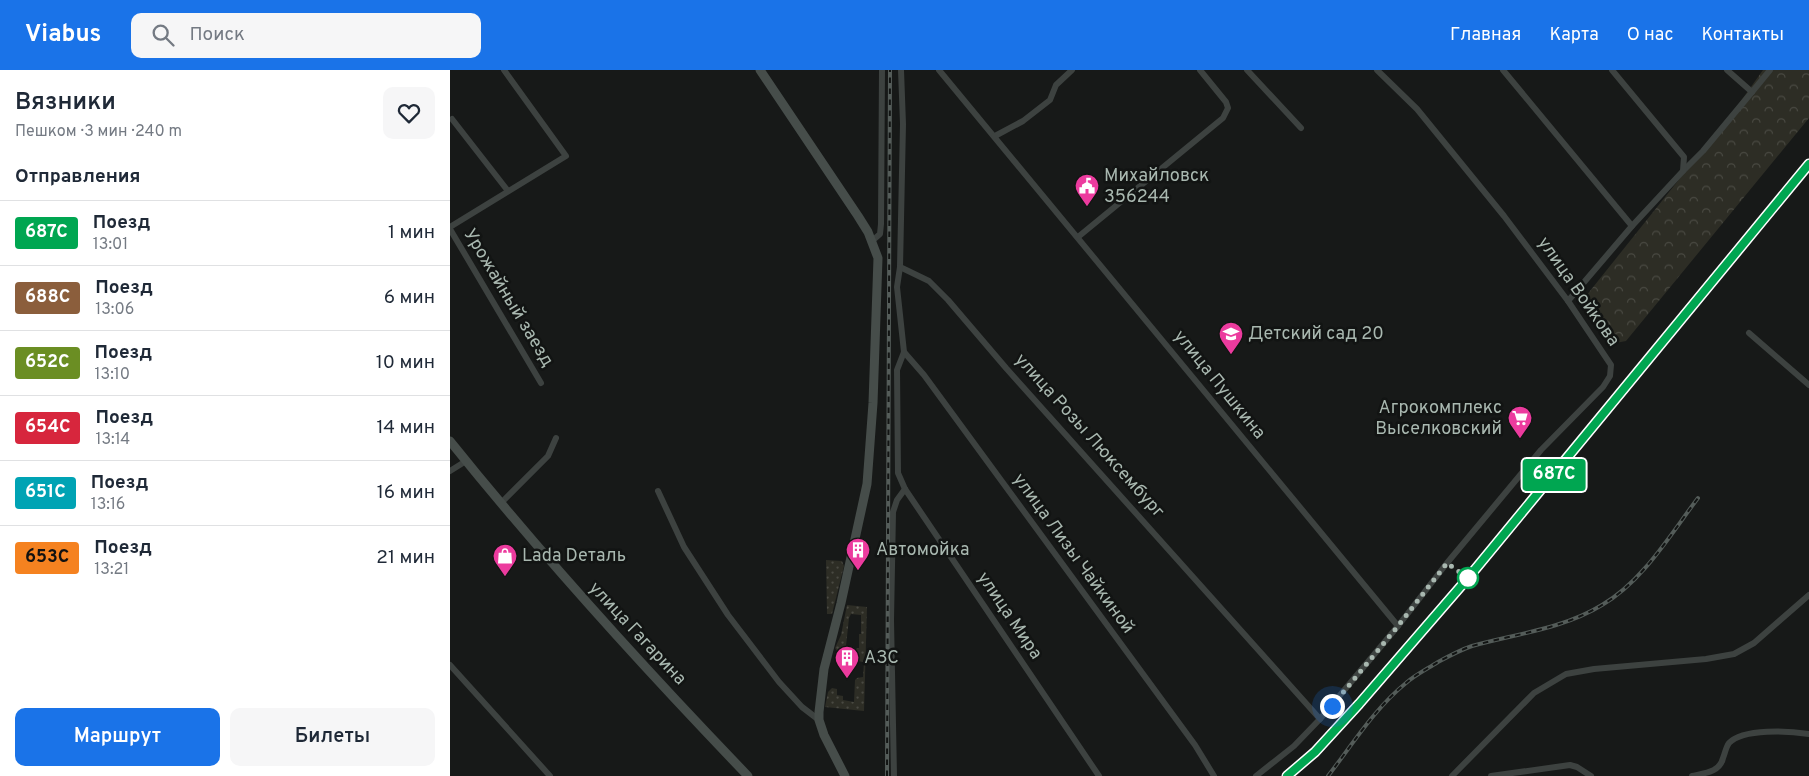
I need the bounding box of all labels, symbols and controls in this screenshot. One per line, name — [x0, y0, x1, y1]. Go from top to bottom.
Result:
search box — [131, 13, 481, 58]
text: Viabus — [25, 20, 101, 50]
icon: search — [149, 21, 177, 49]
text: Поиск — [189, 23, 245, 47]
text: Главная — [1450, 24, 1521, 47]
text: Карта — [1549, 24, 1599, 47]
text: О нас — [1627, 24, 1673, 47]
text: Контакты — [1701, 24, 1784, 47]
button: heart — [383, 87, 435, 139]
text: Вязники — [15, 88, 116, 118]
text: Пешком · 3 мин · 240 m — [15, 122, 182, 142]
text: Отправления — [15, 165, 141, 189]
place label: Михайловск 356244 — [1104, 165, 1209, 209]
public building icon: Михайловск 356244 — [1074, 173, 1100, 207]
text: Поезд — [93, 211, 150, 235]
text: 687С — [25, 221, 68, 244]
text: 1 мин — [388, 221, 435, 245]
street label: Урожайный заезд — [458, 225, 558, 371]
street label: улица Войкова — [1532, 233, 1624, 351]
text: 13:01 — [93, 235, 128, 255]
text: Поезд — [95, 276, 153, 300]
text: 688С — [25, 286, 70, 309]
text: 6 мин — [384, 286, 435, 310]
text: 13:06 — [95, 300, 134, 320]
school or university icon: Детский сад 20 — [1218, 321, 1244, 355]
place label: Детский сад 20 — [1248, 323, 1384, 346]
street label: улица Пушкина — [1168, 326, 1270, 444]
text: Поезд — [95, 341, 152, 365]
street label: улица Розы Люксембург — [1009, 349, 1169, 523]
text: 652С — [25, 351, 70, 374]
text: 10 мин — [376, 351, 435, 375]
text: 13:10 — [95, 365, 130, 385]
place label: Агрокомплекс Выселковский — [1375, 397, 1502, 441]
supermarket icon: Агрокомплекс Выселковский — [1507, 405, 1533, 439]
text: Поезд — [95, 406, 153, 430]
text: 654С — [25, 416, 70, 439]
text: 14 мин — [377, 416, 435, 440]
text: 13:14 — [95, 430, 130, 450]
line badge: 687С — [1519, 459, 1589, 491]
text: 687С — [1533, 463, 1575, 486]
street label: улица Лизы Чайкиной — [1007, 469, 1139, 639]
text: Поезд — [91, 471, 148, 495]
text: 651С — [25, 481, 66, 504]
text: 16 мин — [377, 481, 435, 505]
text: 13:16 — [91, 495, 125, 515]
text: Поезд — [94, 536, 152, 560]
building icon: Автомойка — [845, 537, 871, 571]
place label: Автомойка — [876, 539, 969, 562]
shop icon: Lada Dеталь — [492, 543, 518, 577]
place label: Lada Dеталь — [522, 545, 626, 568]
text: 653С — [25, 546, 69, 569]
text: 21 мин — [376, 546, 435, 570]
text: 13:21 — [94, 560, 129, 580]
unlabelled marker — [1457, 567, 1479, 589]
street label: улица Мира — [971, 568, 1047, 664]
street label: улица Гагарина — [583, 577, 691, 691]
building icon: АЗС — [834, 645, 860, 679]
place label: АЗС — [864, 647, 899, 670]
your location — [1320, 694, 1345, 719]
button: Маршрут — [15, 708, 220, 766]
button: Билеты — [230, 708, 435, 766]

